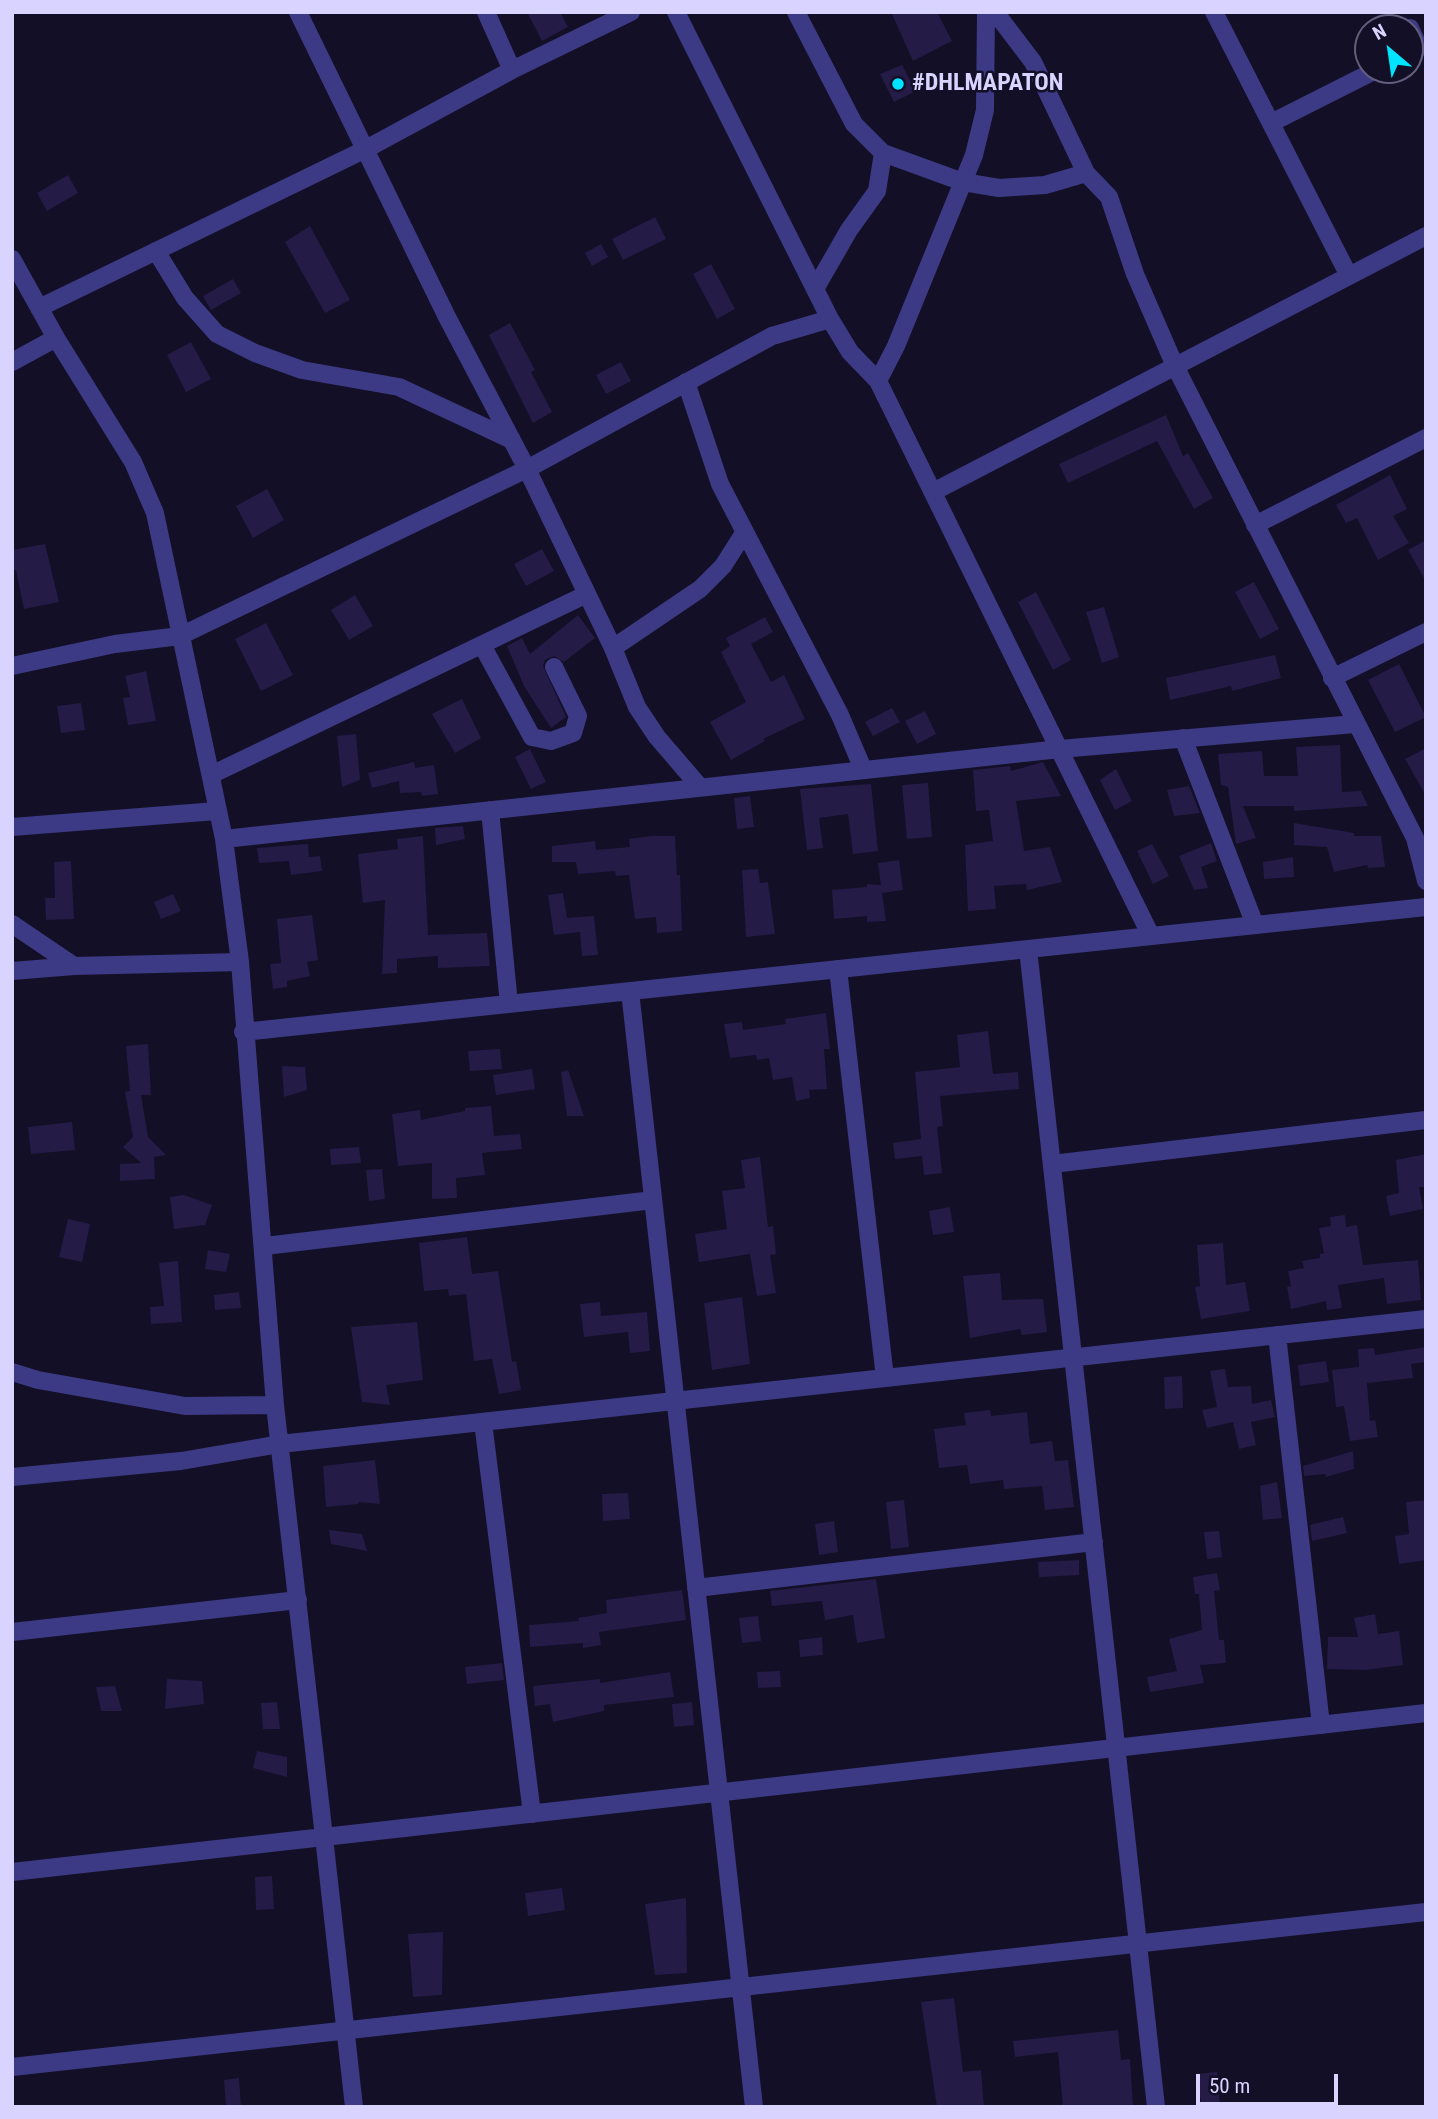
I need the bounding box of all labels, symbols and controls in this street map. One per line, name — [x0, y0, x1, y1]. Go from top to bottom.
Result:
north arrow — [1354, 14, 1424, 84]
text: N — [1369, 19, 1390, 45]
place label: #DHLMAPATON — [912, 70, 1064, 98]
marker: #DHLMAPATON — [890, 76, 906, 92]
scale bar — [1200, 2060, 1342, 2104]
text: 50 m — [1209, 2074, 1250, 2098]

